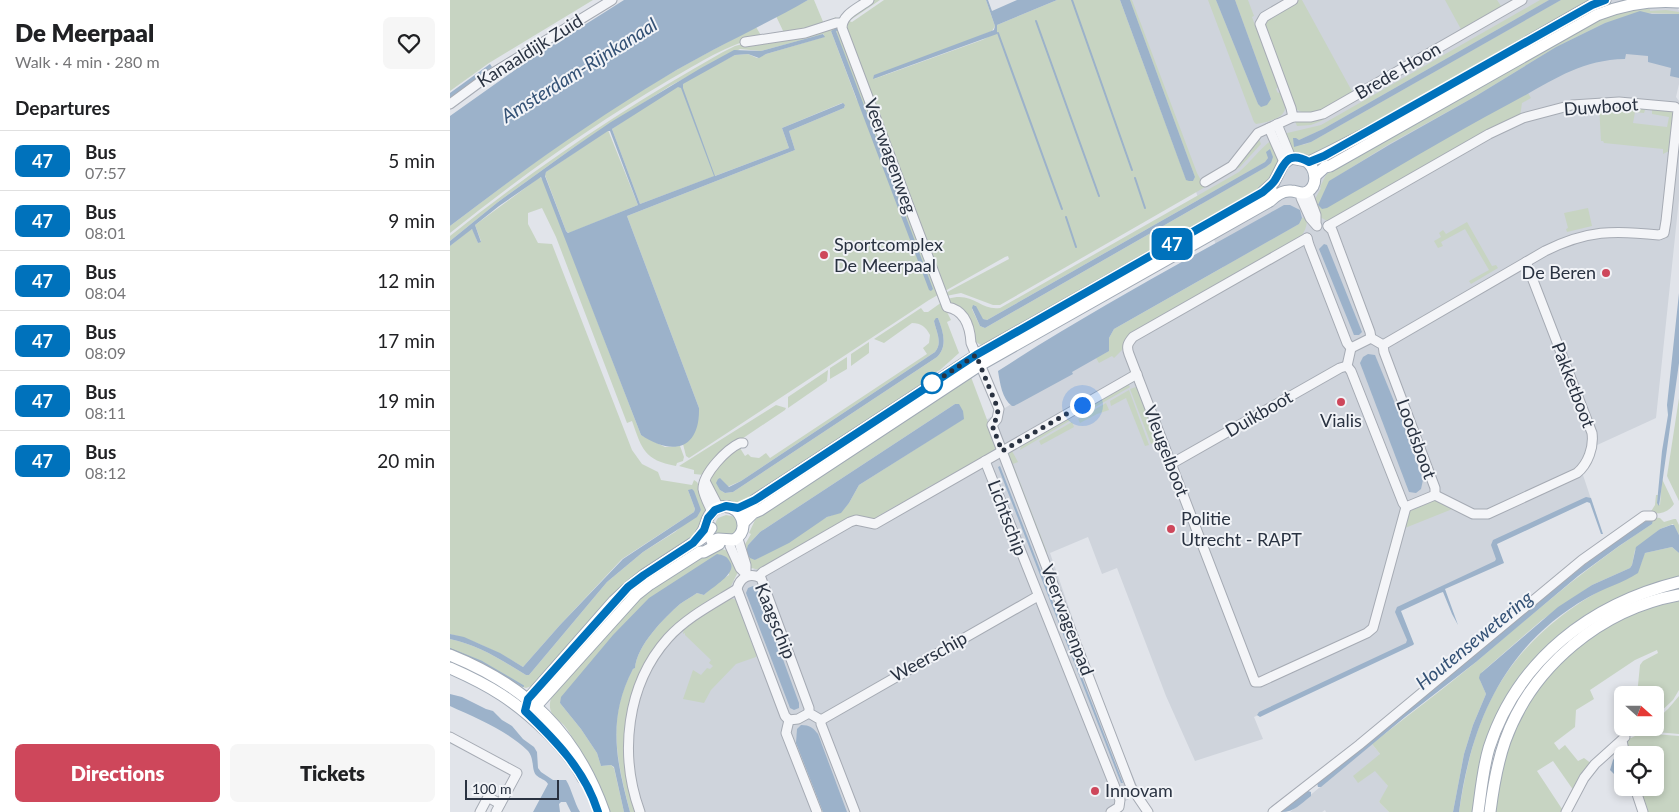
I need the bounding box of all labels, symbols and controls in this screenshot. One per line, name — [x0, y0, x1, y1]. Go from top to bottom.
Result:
street label: Kanaaldijk Zuid — [473, 9, 586, 91]
water label: Amsterdam-Rijnkanaal — [496, 12, 661, 127]
button: heart — [383, 17, 435, 69]
text: De Meerpaal — [15, 18, 154, 47]
street label: Brede Hoon — [1351, 37, 1444, 103]
text: Walk · 4 min · 280 m — [15, 52, 160, 71]
street label: Duwboot — [1563, 92, 1639, 120]
street label: Veerwagenweg — [860, 95, 922, 216]
text: Departures — [15, 96, 110, 119]
text: Bus — [85, 140, 116, 163]
text: 5 min — [388, 149, 435, 172]
text: 47 — [32, 150, 53, 172]
text: 07:57 — [85, 163, 126, 182]
text: Bus — [85, 200, 116, 223]
text: 9 min — [388, 209, 435, 232]
text: 47 — [32, 210, 53, 232]
text: 08:01 — [85, 223, 126, 242]
line badge: 47 — [1150, 228, 1194, 260]
place label: Sportcomplex De Meerpaal — [834, 233, 943, 276]
text: 47 — [1162, 233, 1182, 255]
marker: Sportcomplex De Meerpaal — [818, 249, 830, 261]
text: Bus — [85, 260, 116, 283]
place label: De Beren — [1522, 261, 1596, 283]
marker: De Beren — [1600, 267, 1612, 279]
text: 12 min — [377, 269, 435, 292]
text: 47 — [32, 270, 53, 292]
text: 08:04 — [85, 283, 126, 302]
text: Bus — [85, 320, 116, 343]
text: 17 min — [377, 329, 435, 352]
text: 47 — [32, 330, 53, 352]
street label: Pakketboot — [1548, 339, 1601, 431]
text: 08:09 — [85, 343, 126, 362]
unlabelled marker — [921, 372, 943, 394]
text: Bus — [85, 380, 116, 403]
street label: Duikboot — [1221, 385, 1296, 441]
text: 19 min — [377, 389, 435, 412]
text: 47 — [32, 390, 53, 412]
your location — [1070, 393, 1095, 418]
marker: Vialis — [1335, 396, 1347, 408]
street label: Loodsboot — [1392, 396, 1442, 482]
street label: Vleugelboot — [1140, 402, 1195, 500]
text: 08:11 — [85, 403, 126, 422]
place label: Vialis — [1320, 409, 1362, 431]
text: Bus — [85, 440, 116, 463]
text: 20 min — [377, 449, 435, 472]
text: 47 — [32, 450, 53, 472]
text: 08:12 — [85, 463, 126, 482]
street label: Lichtschip — [983, 477, 1032, 559]
place label: Politie Utrecht - RAPT — [1181, 507, 1302, 550]
marker: Politie Utrecht - RAPT — [1165, 523, 1177, 535]
street label: Veerwagenpad — [1037, 561, 1099, 678]
street label: Kaagschip — [751, 579, 801, 662]
water label: Houtensewetering — [1411, 585, 1537, 694]
street label: Weerschip — [886, 626, 971, 686]
north arrow — [1614, 686, 1664, 736]
map controls — [1614, 686, 1664, 796]
button: Directions — [15, 744, 220, 802]
button: Tickets — [230, 744, 435, 802]
button: locate — [1614, 746, 1664, 796]
scale bar — [465, 777, 559, 800]
place label: Innovam — [1105, 779, 1173, 801]
text: 100 m — [472, 780, 511, 797]
marker: Innovam — [1089, 785, 1101, 797]

